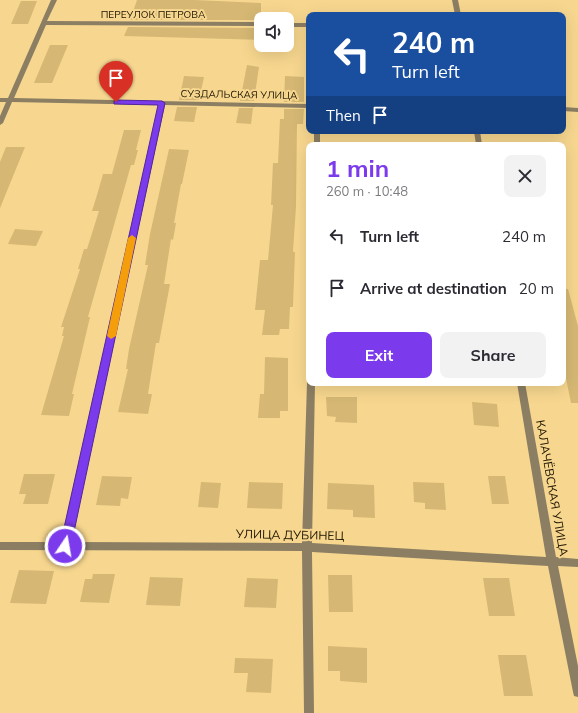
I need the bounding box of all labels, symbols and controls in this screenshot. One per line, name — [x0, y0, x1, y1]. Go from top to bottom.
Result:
street label: ПЕРЕУЛОК ПЕТРОВА — [101, 8, 206, 21]
map controls — [254, 12, 294, 52]
button: sound — [254, 12, 294, 52]
text: 240 m — [392, 25, 475, 60]
icon: left — [326, 28, 378, 80]
text: Turn left — [392, 60, 460, 83]
pin — [99, 61, 133, 102]
icon: arrive — [105, 67, 127, 89]
street label: СУЗДАЛЬСКАЯ УЛИЦА — [180, 87, 298, 102]
icon: arrive — [369, 104, 391, 126]
text: Then — [326, 106, 361, 125]
text: 1 min — [326, 153, 389, 183]
button: close — [504, 155, 546, 197]
text: 260 m · 10:48 — [326, 183, 408, 199]
icon: left — [326, 225, 348, 247]
text: Turn left — [360, 227, 419, 246]
text: 240 m — [502, 227, 546, 246]
icon: arrive — [326, 277, 348, 299]
text: Arrive at destination — [360, 279, 507, 298]
text: 20 m — [519, 279, 554, 298]
button: Exit — [326, 332, 432, 378]
button: Share — [440, 332, 546, 378]
street label: КАЛАЧЁВСКАЯ УЛИЦА — [533, 419, 572, 557]
position arrow — [44, 525, 86, 567]
street label: УЛИЦА ДУБИНЕЦ — [235, 526, 345, 543]

